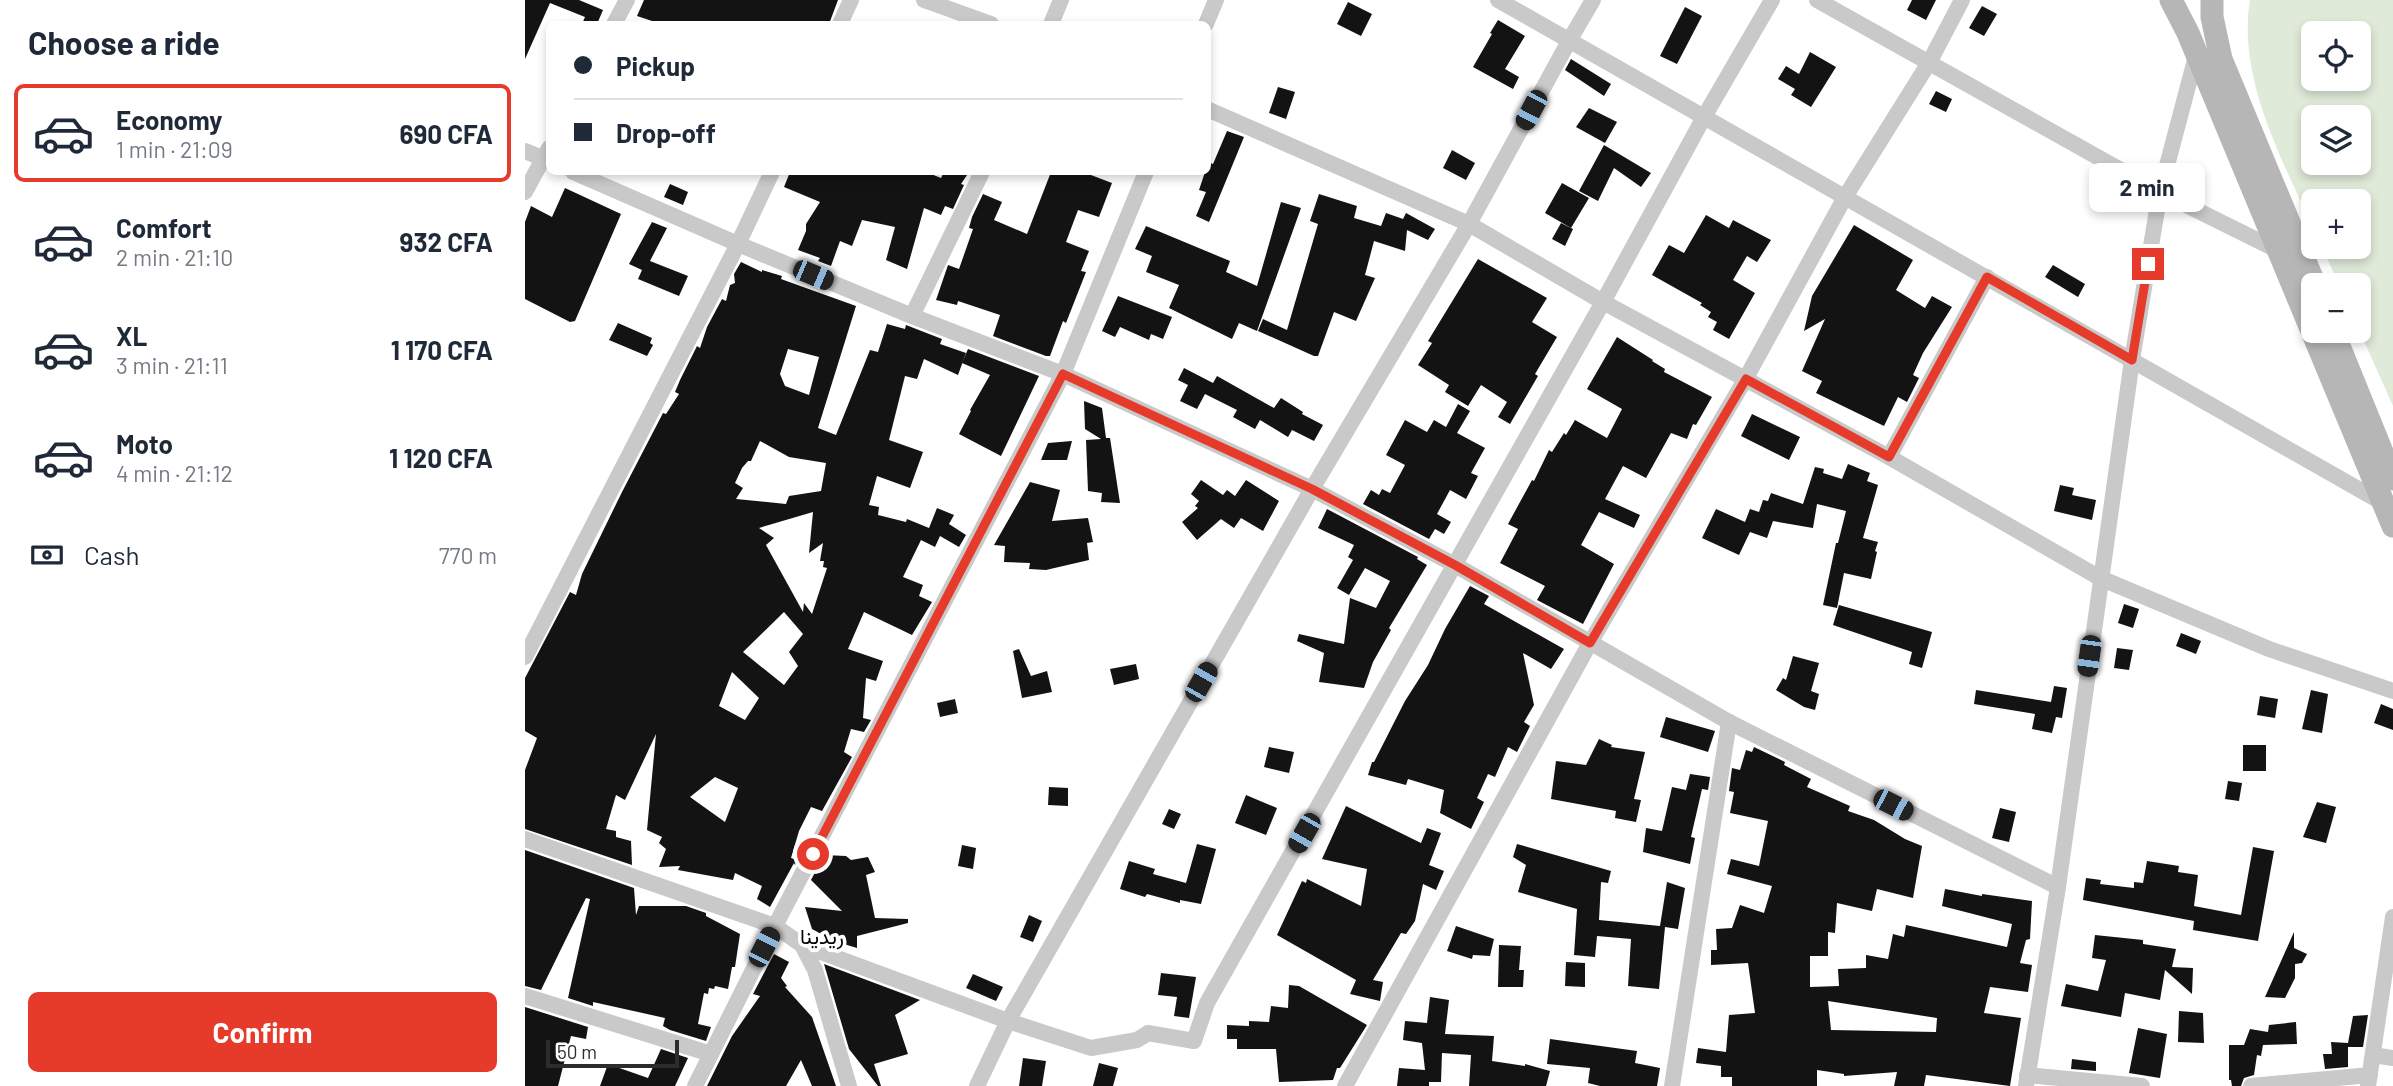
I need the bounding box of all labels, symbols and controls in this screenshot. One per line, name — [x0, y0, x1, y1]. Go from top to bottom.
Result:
map controls — [2301, 21, 2371, 343]
button: locate — [2301, 21, 2371, 91]
text: Choose a ride — [28, 23, 220, 61]
text: Pickup — [616, 50, 695, 81]
car — [1512, 87, 1551, 133]
icon: car — [32, 102, 95, 165]
text: Economy — [116, 104, 222, 135]
button: layers — [2301, 105, 2371, 175]
text: Drop-off — [616, 117, 716, 148]
text: 690 CFA — [399, 118, 493, 149]
text: 1 min · 21:09 — [116, 135, 233, 163]
callout: 2 min — [2090, 162, 2206, 212]
text: 2 min — [2119, 173, 2175, 201]
button: + — [2301, 189, 2371, 259]
icon: car — [32, 210, 95, 273]
text: Comfort — [116, 212, 212, 243]
text: 932 CFA — [400, 226, 493, 257]
text: 2 min · 21:10 — [116, 243, 233, 271]
route end — [2132, 248, 2164, 280]
car — [790, 257, 837, 293]
button: − — [2301, 273, 2371, 343]
icon: car — [32, 318, 95, 381]
text: XL — [116, 320, 147, 351]
text: 1 170 CFA — [391, 334, 493, 365]
text: 3 min · 21:11 — [116, 351, 228, 379]
icon: car — [32, 426, 95, 489]
text: Moto — [116, 428, 173, 459]
text: 1 120 CFA — [389, 442, 493, 473]
text: 4 min · 21:12 — [116, 459, 233, 487]
icon: cash — [28, 536, 66, 574]
text: Cash — [84, 539, 139, 570]
text: 770 m — [439, 541, 497, 569]
car — [2076, 634, 2103, 678]
car — [1182, 659, 1221, 705]
car — [1870, 786, 1917, 824]
car — [1285, 810, 1324, 856]
route start — [797, 838, 829, 870]
district label: ريدينا — [800, 923, 844, 950]
car — [746, 924, 783, 970]
button: Confirm — [28, 992, 497, 1072]
scale bar — [546, 1037, 679, 1069]
text: 50 m — [557, 1040, 597, 1063]

